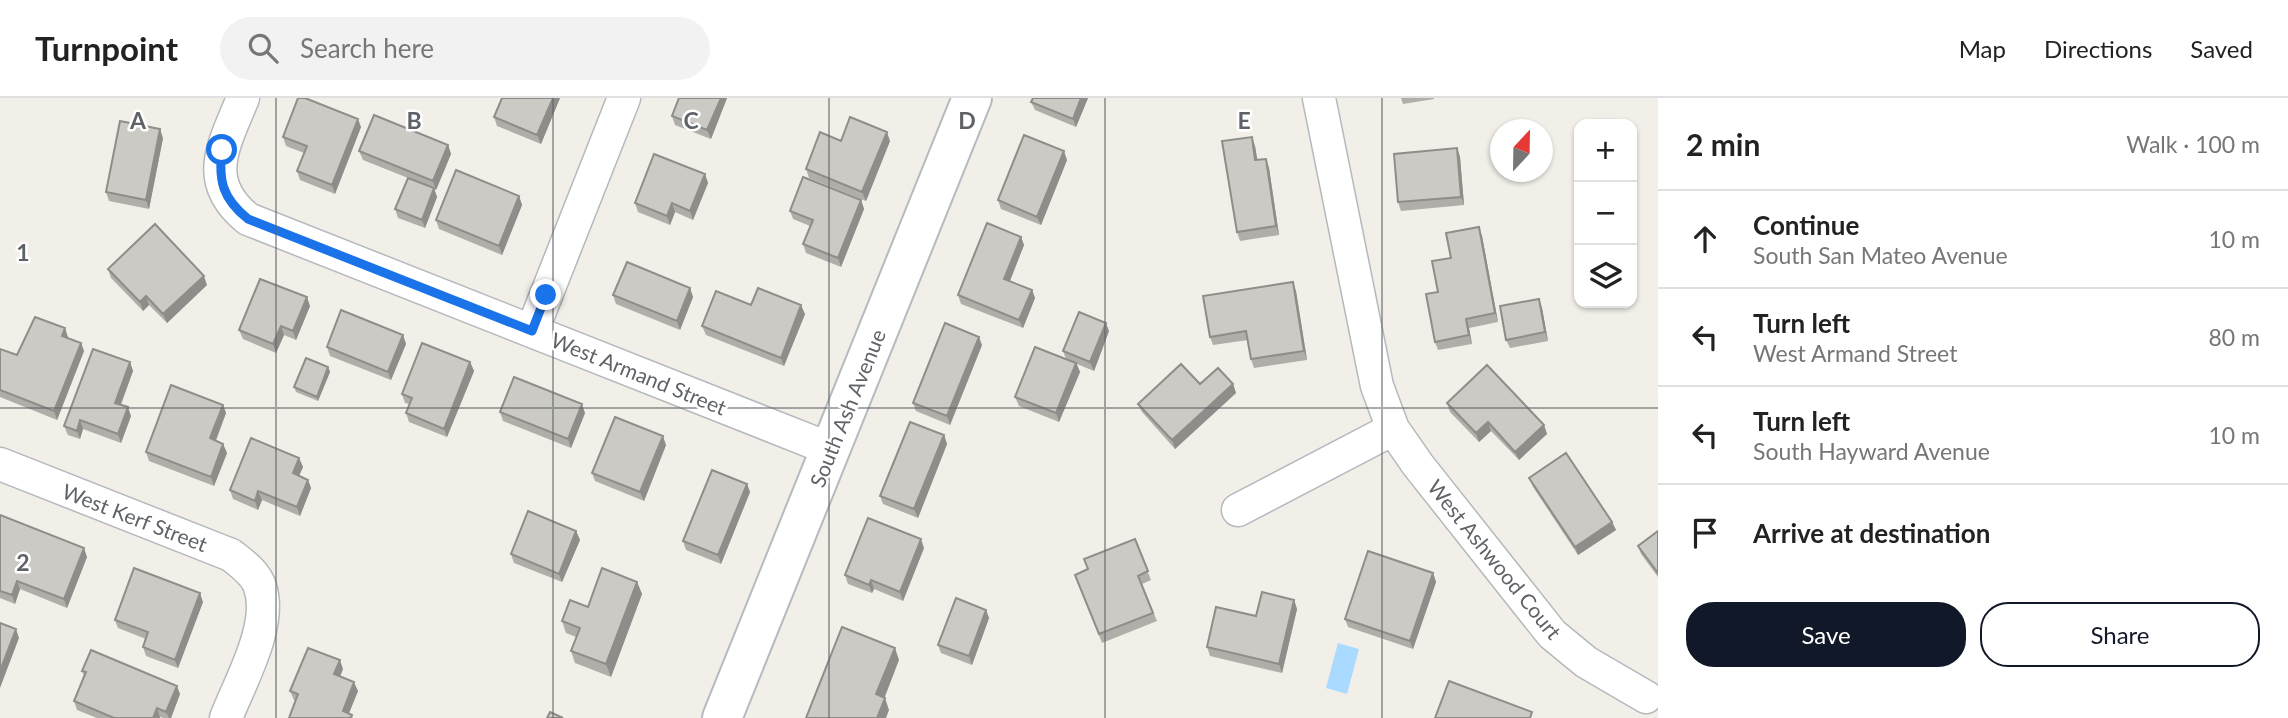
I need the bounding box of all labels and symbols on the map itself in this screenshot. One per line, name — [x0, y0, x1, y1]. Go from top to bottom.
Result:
text: A — [129, 106, 147, 134]
text: B — [406, 106, 422, 134]
text: C — [683, 106, 699, 134]
text: D — [958, 106, 976, 134]
text: E — [1237, 106, 1251, 134]
north arrow — [1490, 119, 1553, 182]
route start — [206, 134, 237, 165]
text: 1 — [16, 238, 30, 266]
route end — [530, 279, 561, 310]
street label: South Ash Avenue — [804, 325, 890, 491]
street label: West Armand Street — [548, 326, 731, 420]
street label: West Ashwood Court — [1423, 474, 1567, 644]
street label: West Kerf Street — [59, 478, 211, 556]
text: 2 — [16, 548, 30, 576]

